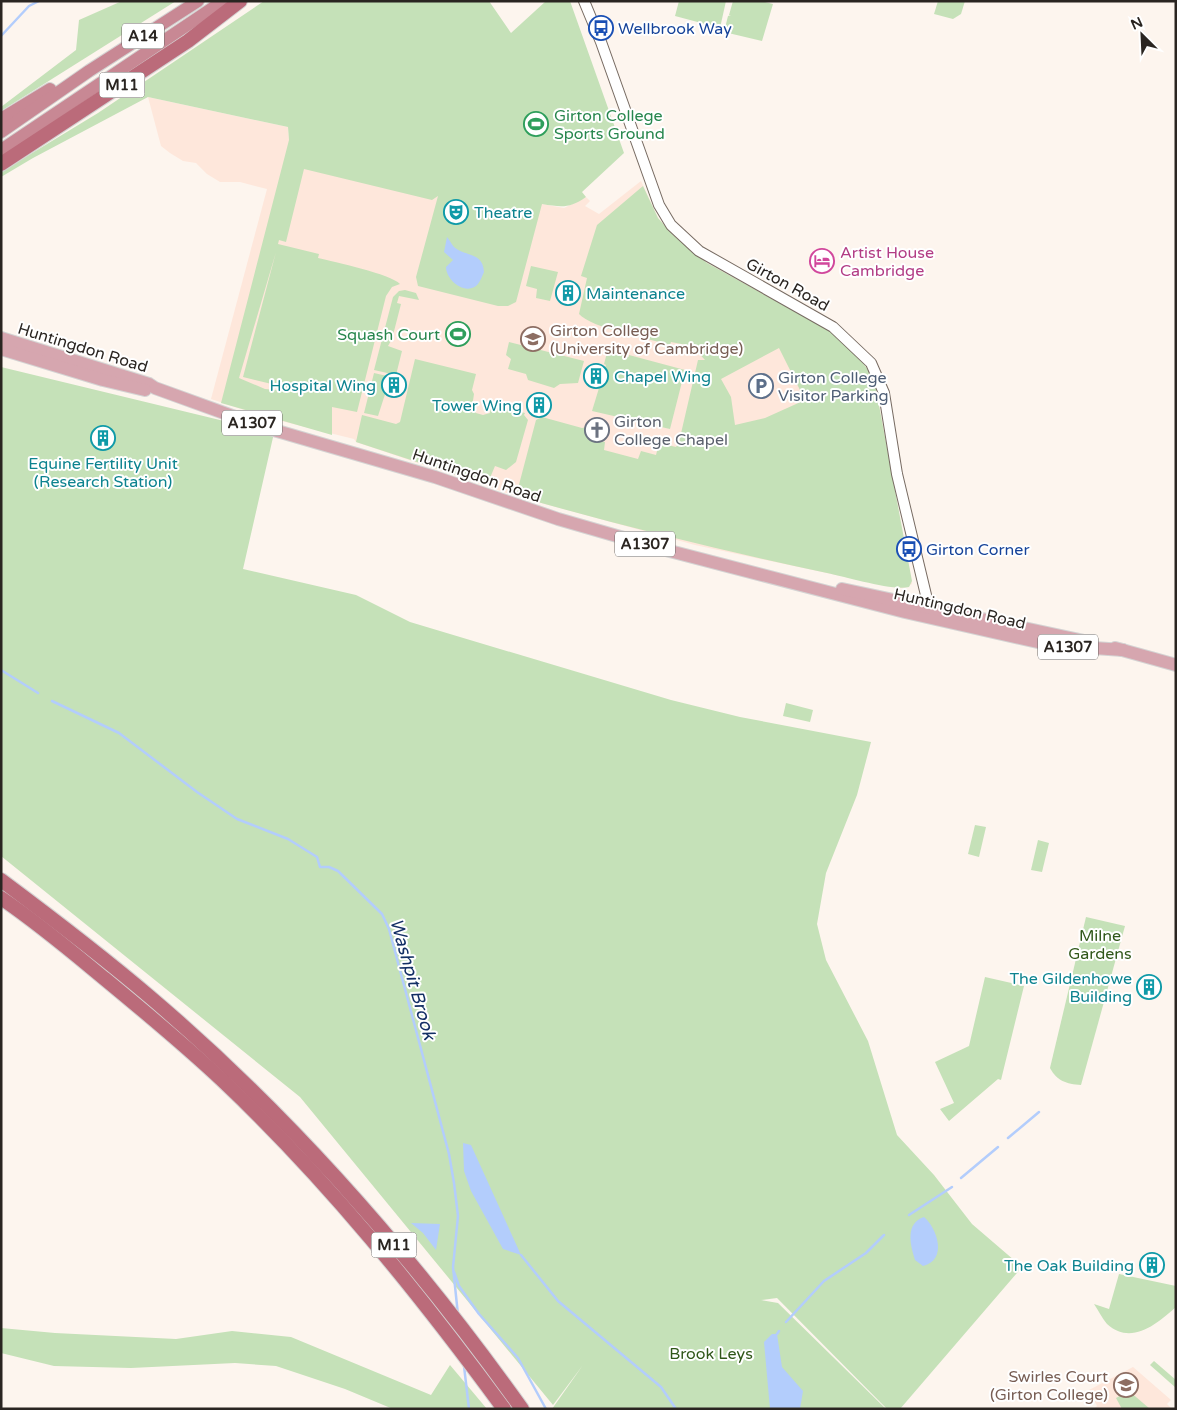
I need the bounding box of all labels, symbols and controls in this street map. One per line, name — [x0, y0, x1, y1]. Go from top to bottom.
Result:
north arrow — [1117, 10, 1167, 60]
text: N — [1128, 14, 1146, 34]
bus stop icon: Wellbrook Way — [588, 15, 614, 41]
place label: Wellbrook Way — [618, 19, 732, 39]
road number: A14 — [122, 24, 164, 48]
road number: M11 — [100, 72, 144, 98]
place label: Girton College Sports Ground — [554, 106, 665, 144]
sports icon: Girton College Sports Ground — [523, 111, 549, 137]
theatre icon: Theatre — [443, 199, 469, 225]
place label: Theatre — [474, 203, 532, 223]
place label: Artist House Cambridge — [840, 243, 934, 281]
hotel icon: Artist House Cambridge — [809, 248, 835, 274]
street label: Girton Road — [742, 254, 833, 316]
building icon: Maintenance — [555, 280, 581, 306]
place label: Maintenance — [586, 284, 685, 304]
street label: Huntingdon Road — [15, 319, 150, 377]
sports icon: Squash Court — [445, 321, 471, 347]
place label: Girton College (University of Cambridge) — [550, 321, 743, 359]
place label: Squash Court — [337, 325, 440, 345]
school or university icon: Girton College (University of Cambridge) — [520, 326, 546, 352]
building icon: Chapel Wing — [583, 363, 609, 389]
place label: Chapel Wing — [614, 367, 711, 387]
place label: Girton College Visitor Parking — [778, 368, 889, 406]
building icon: Hospital Wing — [381, 372, 407, 398]
parking icon: Girton College Visitor Parking — [748, 373, 774, 399]
place label: Hospital Wing — [270, 376, 376, 396]
building icon: Tower Wing — [526, 392, 552, 418]
place label: Tower Wing — [432, 396, 522, 416]
road number: A1307 — [222, 410, 282, 436]
place label: Girton College Chapel — [614, 412, 728, 450]
church icon: Girton College Chapel — [584, 417, 610, 443]
building icon: Equine Fertility Unit (Research Station) — [90, 425, 116, 451]
street label: Huntingdon Road — [410, 445, 544, 507]
place label: Equine Fertility Unit (Research Station) — [28, 454, 178, 492]
road number: A1307 — [615, 532, 675, 556]
bus stop icon: Girton Corner — [896, 536, 922, 562]
place label: Girton Corner — [926, 540, 1030, 560]
street label: Huntingdon Road — [892, 584, 1028, 634]
road number: A1307 — [1038, 634, 1098, 660]
water label: Washpit Brook — [385, 916, 441, 1043]
park label: Milne Gardens — [1068, 926, 1132, 964]
place label: The Gildenhowe Building — [1009, 969, 1132, 1007]
building icon: The Gildenhowe Building — [1136, 974, 1162, 1000]
road number: M11 — [372, 1232, 416, 1258]
building icon: The Oak Building — [1139, 1252, 1165, 1278]
place label: The Oak Building — [1004, 1256, 1134, 1276]
park label: Brook Leys — [669, 1344, 753, 1364]
place label: Swirles Court (Girton College) — [990, 1367, 1108, 1405]
school or university icon: Swirles Court (Girton College) — [1113, 1372, 1139, 1398]

